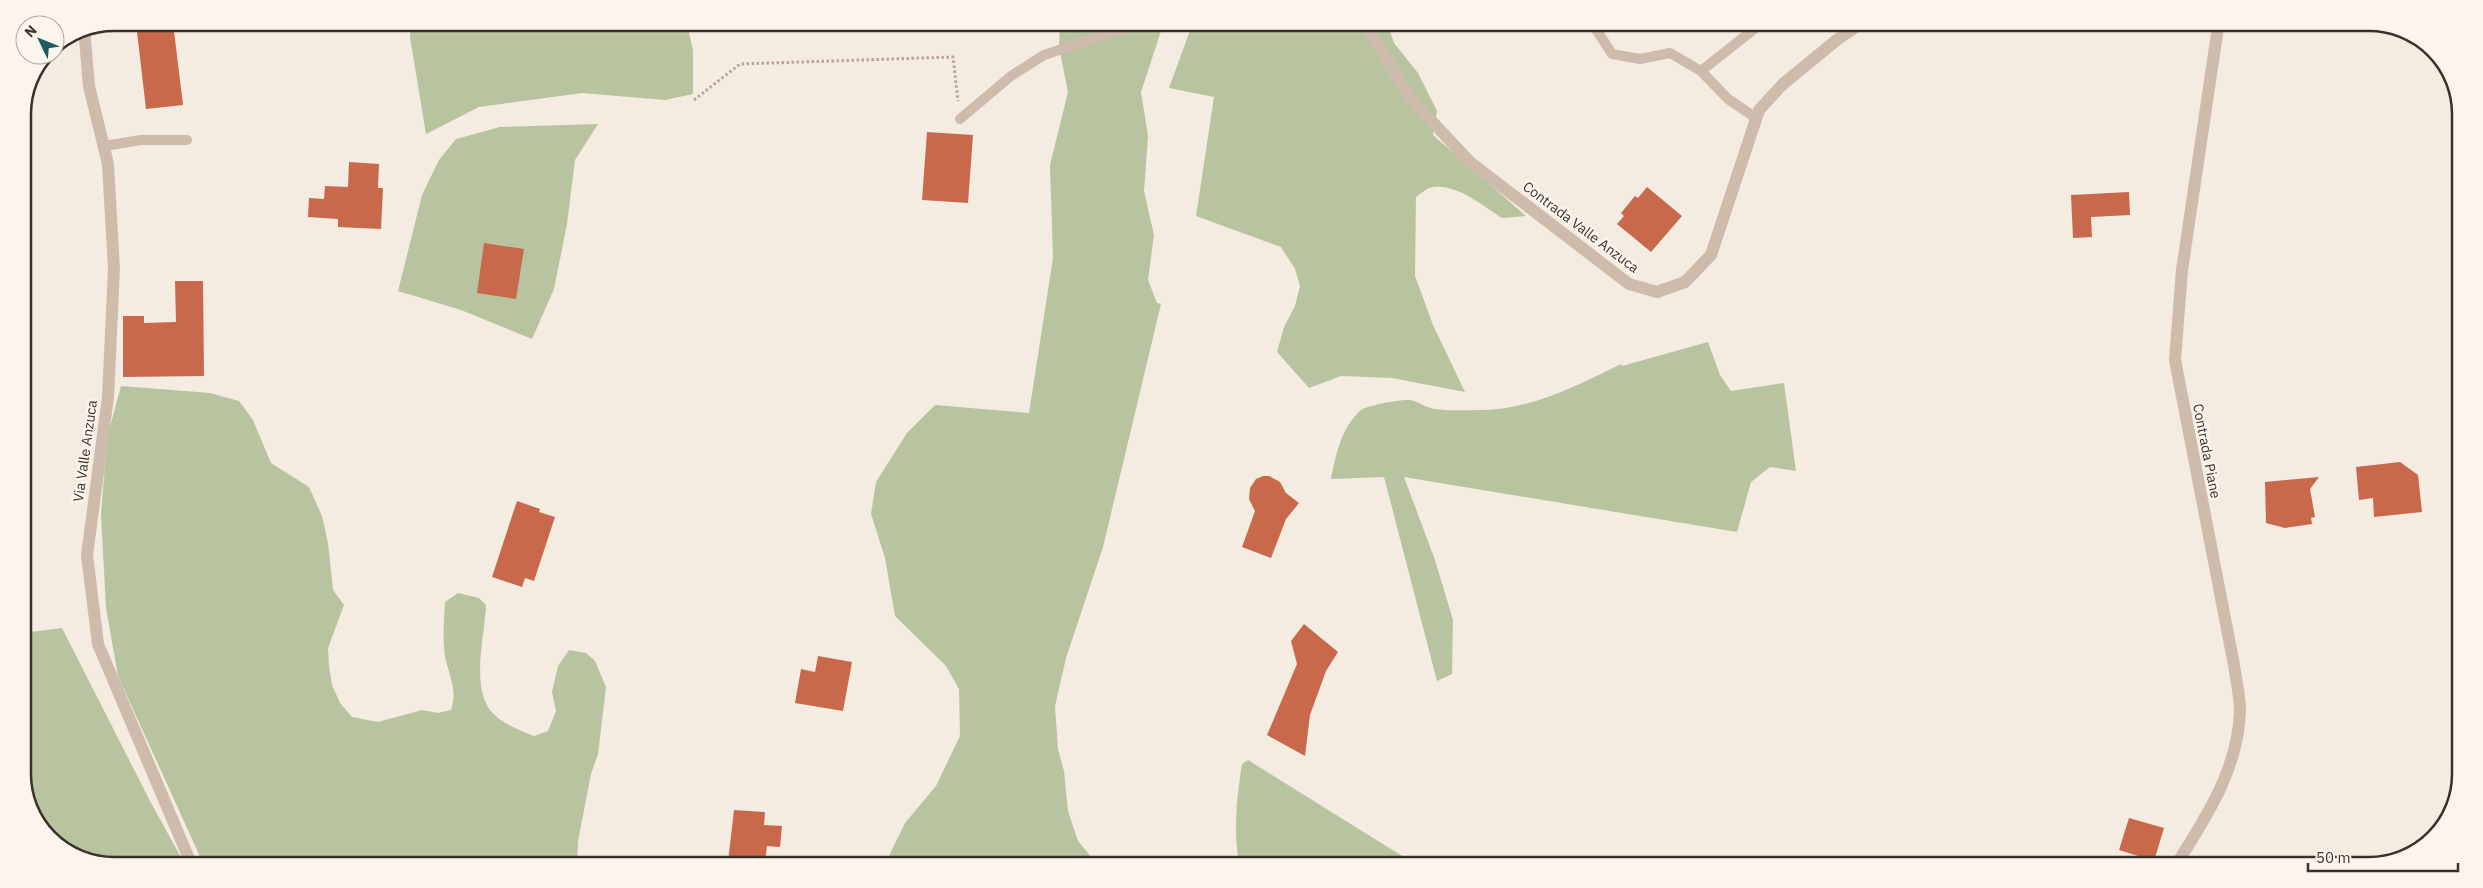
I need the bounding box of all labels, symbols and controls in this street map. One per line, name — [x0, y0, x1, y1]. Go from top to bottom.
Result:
north arrow — [15, 15, 65, 65]
text: N — [20, 21, 41, 41]
street label: Contrada Valle Anzuca — [1519, 177, 1643, 277]
street label: Via Valle Anzuca — [69, 398, 101, 503]
street label: Contrada Piane — [2189, 402, 2225, 500]
scale bar — [2308, 840, 2458, 872]
text: 50 m — [2316, 848, 2351, 867]

